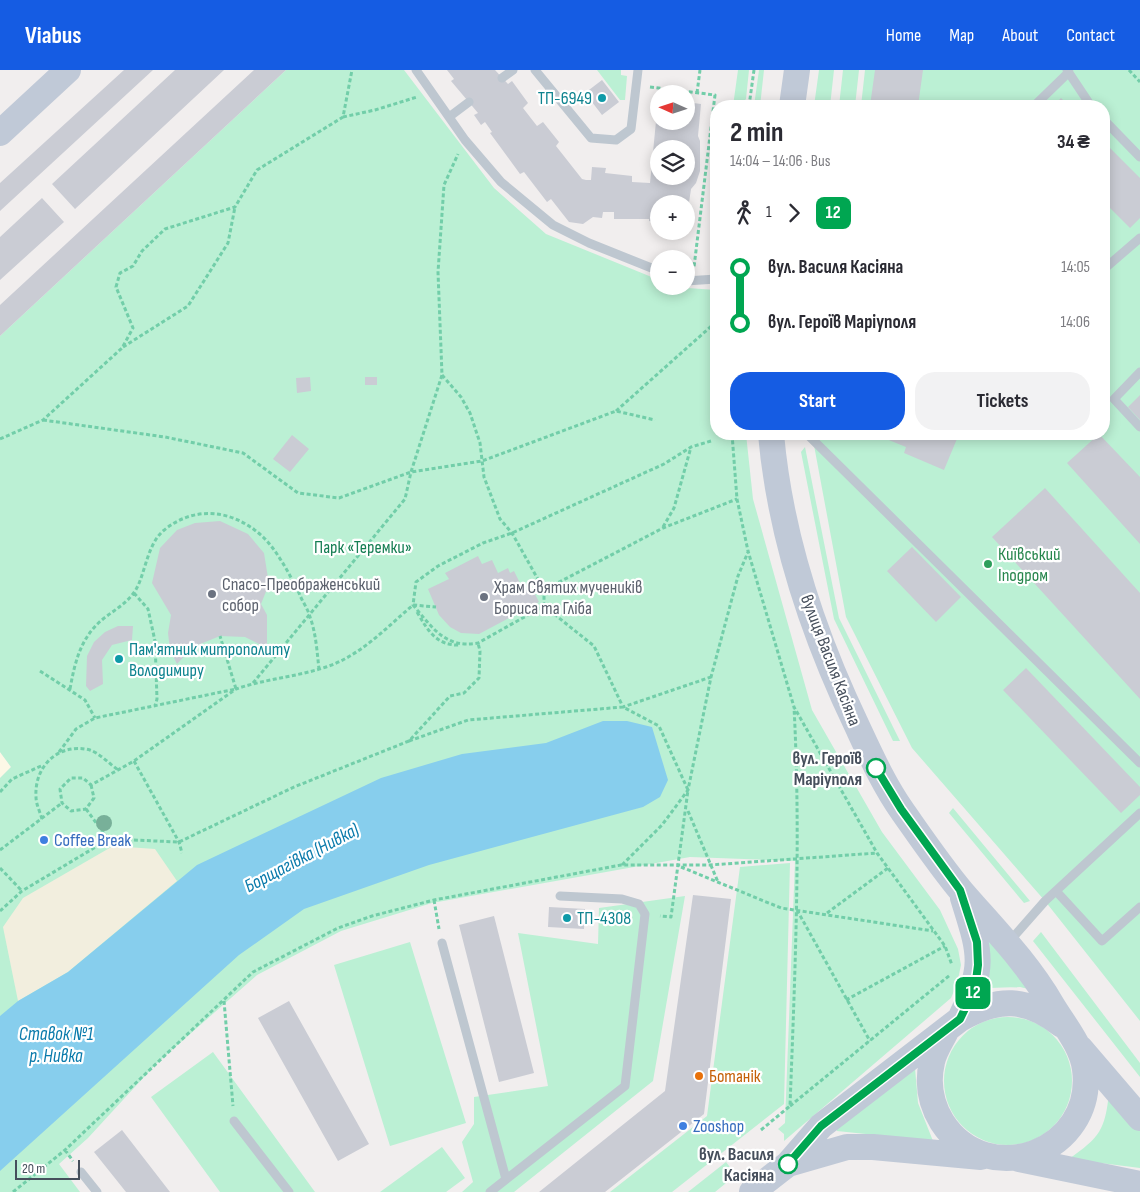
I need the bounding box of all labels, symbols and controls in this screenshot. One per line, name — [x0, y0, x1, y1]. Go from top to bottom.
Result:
text: Viabus — [25, 21, 82, 50]
text: Home — [886, 25, 921, 46]
text: Map — [949, 25, 974, 46]
text: About — [1002, 25, 1038, 46]
text: Contact — [1066, 25, 1115, 46]
north arrow — [650, 85, 695, 130]
map controls — [650, 85, 695, 295]
place label: ТП-6949 — [538, 88, 592, 109]
marker: ТП-6949 — [596, 92, 608, 104]
text: 2 min — [730, 116, 783, 149]
text: 34 ₴ — [1057, 131, 1090, 154]
button: layers — [650, 140, 695, 185]
text: 14:04 – 14:06 · Bus — [730, 152, 830, 171]
button: + — [650, 195, 695, 240]
icon: walk — [730, 199, 758, 227]
icon: forward — [780, 199, 808, 227]
text: 12 — [826, 202, 841, 223]
text: 1 — [766, 203, 772, 222]
button: − — [650, 250, 695, 295]
text: вул. Василя Касіяна — [768, 256, 903, 279]
text: 14:05 — [1061, 258, 1090, 277]
text: вул. Героїв Маріуполя — [768, 311, 916, 334]
text: 14:06 — [1061, 313, 1090, 332]
button: Start — [730, 372, 905, 430]
button: Tickets — [915, 372, 1090, 430]
park label: Парк «Теремки» — [314, 537, 412, 558]
place label: Київський Іподром — [998, 544, 1061, 586]
marker: Київський Іподром — [982, 558, 994, 570]
place label: Спасо-Преображенський собор — [222, 574, 380, 616]
place label: Храм Святих мучеників Бориса та Гліба — [493, 577, 642, 619]
marker: Спасо-Преображенський собор — [206, 588, 218, 600]
marker: Храм Святих мучеників Бориса та Гліба — [478, 591, 490, 603]
street label: вулиця Василя Касіяна — [796, 592, 865, 729]
place label: Пам'ятник митрополиту Володимиру — [129, 639, 290, 681]
marker: Пам'ятник митрополиту Володимиру — [113, 653, 125, 665]
place label: вул. Героїв Маріуполя — [792, 748, 862, 790]
marker: вул. Героїв Маріуполя — [866, 758, 886, 778]
water label: Борщагівка (Нивка) — [241, 818, 364, 898]
place label: Coffee Break — [54, 830, 131, 851]
marker: Coffee Break — [38, 834, 50, 846]
place label: ТП-4308 — [577, 908, 631, 929]
marker: ТП-4308 — [561, 912, 573, 924]
line badge: 12 — [950, 977, 996, 1009]
text: 12 — [965, 982, 981, 1003]
water label: Ставок №1 р. Нивка — [19, 1023, 93, 1068]
place label: Ботанік — [709, 1066, 761, 1087]
marker: Ботанік — [693, 1070, 705, 1082]
place label: Zooshop — [693, 1116, 744, 1137]
marker: Zooshop — [677, 1120, 689, 1132]
place label: вул. Василя Касіяна — [699, 1144, 774, 1186]
marker: вул. Василя Касіяна — [778, 1154, 798, 1174]
scale bar — [15, 1157, 80, 1180]
text: 20 m — [22, 1160, 45, 1177]

